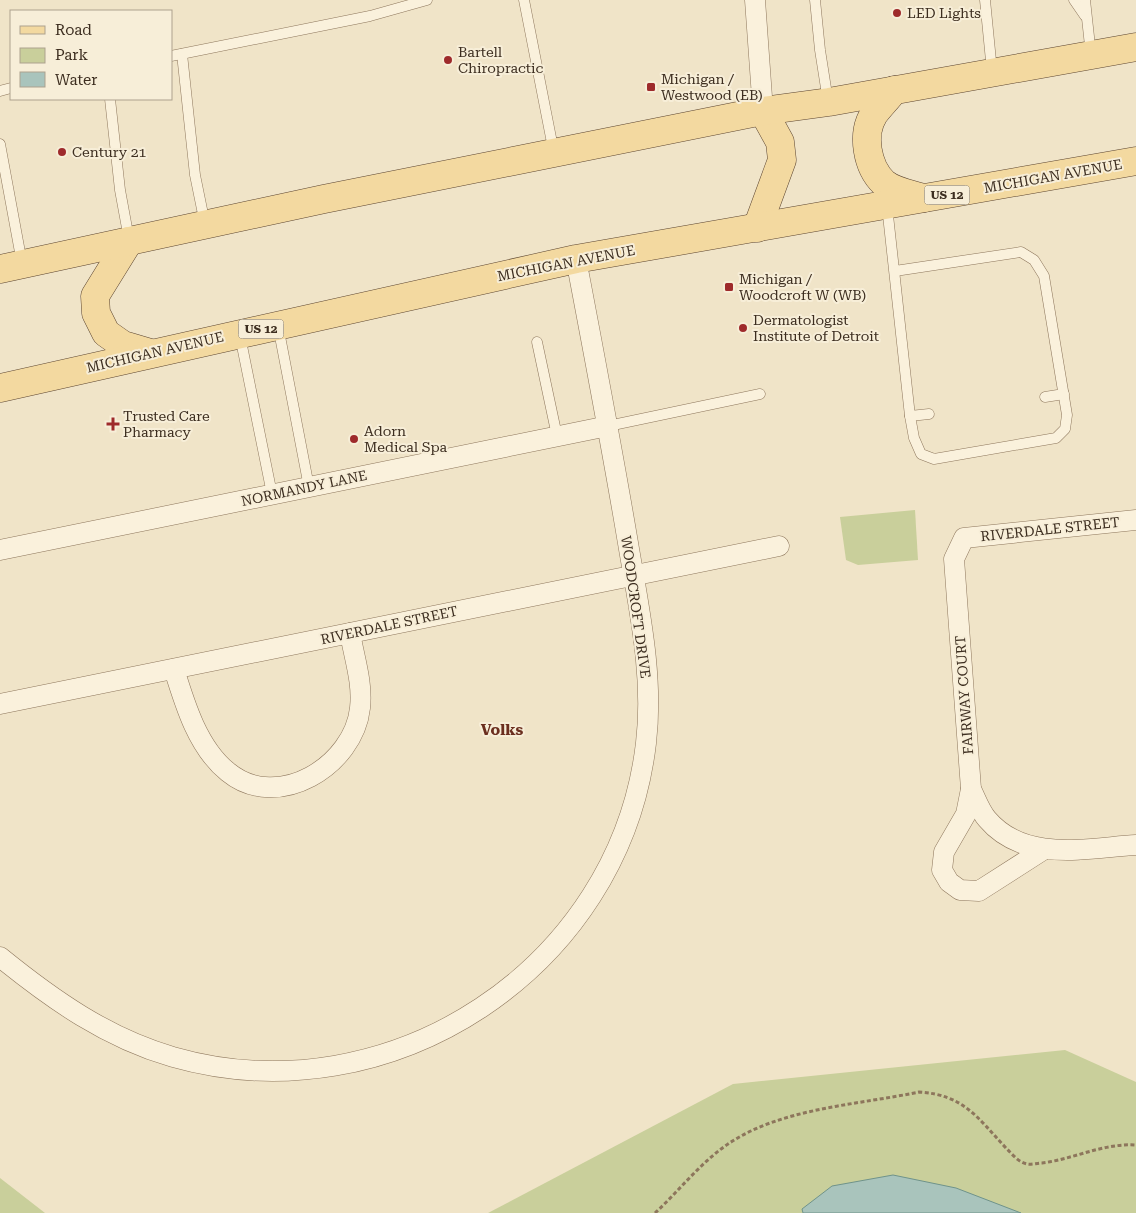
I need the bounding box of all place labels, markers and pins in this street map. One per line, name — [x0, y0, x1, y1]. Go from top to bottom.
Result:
place label: LED Lights — [907, 5, 981, 21]
marker: LED Lights — [891, 7, 903, 19]
place label: Bartell Chiropractic — [458, 44, 543, 76]
marker: Bartell Chiropractic — [442, 54, 454, 66]
place label: Michigan / Westwood (EB) — [661, 71, 763, 103]
marker: Michigan / Westwood (EB) — [645, 81, 657, 93]
place label: Century 21 — [72, 144, 146, 160]
marker: Century 21 — [56, 146, 68, 158]
place label: Michigan / Woodcroft W (WB) — [739, 271, 866, 303]
marker: Michigan / Woodcroft W (WB) — [723, 281, 735, 293]
place label: Dermatologist Institute of Detroit — [753, 312, 879, 344]
marker: Dermatologist Institute of Detroit — [737, 322, 749, 334]
place label: Trusted Care Pharmacy — [123, 408, 210, 440]
marker: Trusted Care Pharmacy — [107, 418, 119, 430]
place label: Adorn Medical Spa — [364, 423, 447, 455]
marker: Adorn Medical Spa — [348, 433, 360, 445]

